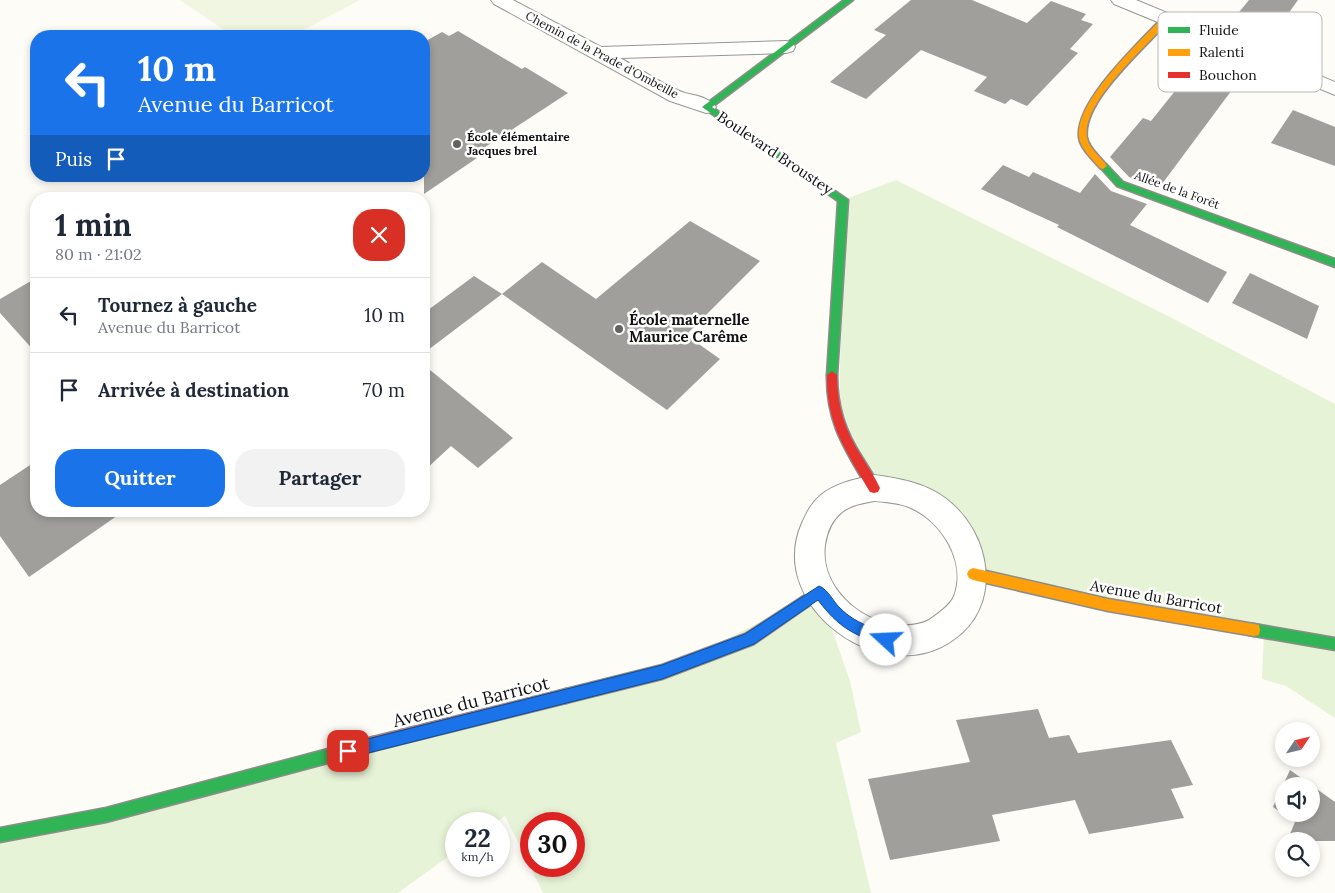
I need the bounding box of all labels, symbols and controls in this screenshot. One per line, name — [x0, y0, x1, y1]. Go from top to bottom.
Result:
street label: Chemin de la Prade d'Ombeille — [523, 8, 682, 102]
legend — [1158, 12, 1322, 92]
text: Fluide — [1199, 21, 1239, 39]
text: Ralenti — [1199, 43, 1244, 61]
text: 10 m — [138, 46, 216, 91]
icon: left — [55, 50, 120, 115]
text: Bouchon — [1199, 66, 1257, 84]
text: Avenue du Barricot — [138, 90, 334, 118]
street label: Boulevard Broustey — [714, 107, 837, 198]
place label: École élémentaire Jacques brel — [467, 129, 570, 158]
marker: École élémentaire Jacques brel — [451, 138, 463, 150]
icon: arrive — [102, 145, 130, 173]
text: Puis — [55, 147, 92, 171]
street label: Allée de la Forêt — [1132, 167, 1222, 212]
text: 1 min — [55, 206, 132, 244]
button: close — [353, 209, 405, 261]
text: 80 m · 21:02 — [55, 244, 142, 264]
text: Tournez à gauche — [98, 293, 257, 317]
icon: left — [55, 301, 83, 329]
text: 10 m — [364, 303, 405, 327]
place label: École maternelle Maurice Carême — [629, 310, 749, 346]
text: Avenue du Barricot — [98, 317, 240, 337]
marker: École maternelle Maurice Carême — [613, 323, 625, 335]
icon: arrive — [55, 376, 83, 404]
text: Arrivée à destination — [98, 378, 289, 402]
text: 70 m — [362, 378, 405, 402]
button: Quitter — [55, 449, 225, 507]
button: Partager — [235, 449, 405, 507]
street label: Avenue du Barricot — [1088, 575, 1224, 617]
position arrow — [859, 613, 911, 665]
street label: Avenue du Barricot — [389, 671, 551, 732]
north arrow — [1275, 722, 1320, 768]
map controls — [1275, 722, 1320, 877]
pin — [327, 730, 369, 772]
icon: arrive — [334, 737, 362, 765]
button: sound — [1275, 777, 1320, 822]
speed limit sign: 30 — [520, 812, 585, 877]
text: 22 — [464, 822, 491, 854]
button: search — [1275, 832, 1320, 877]
text: km/h — [461, 849, 494, 864]

